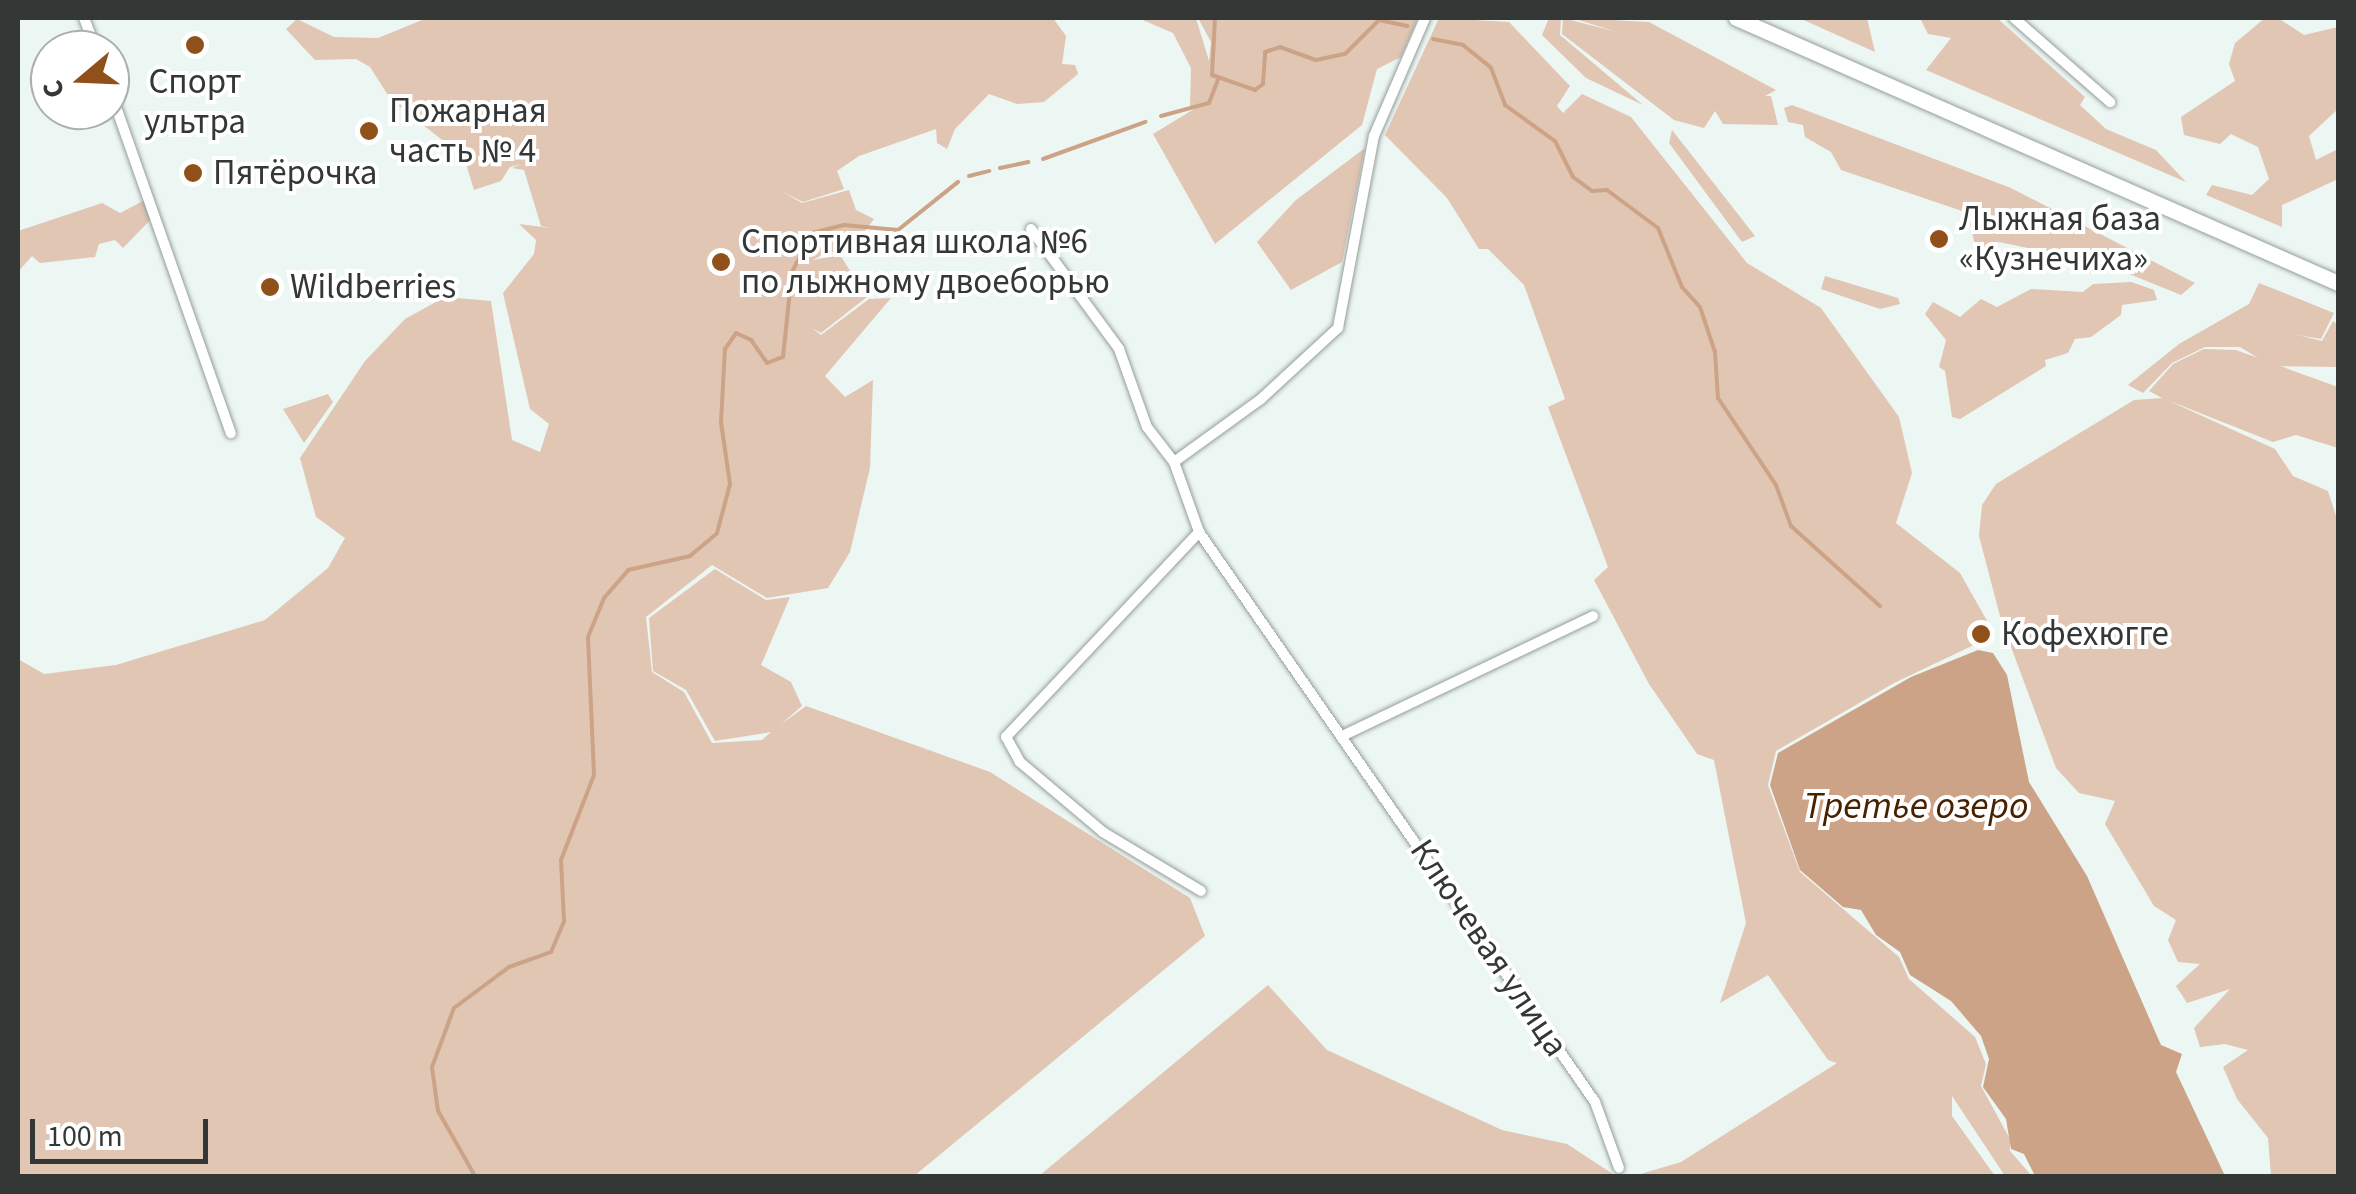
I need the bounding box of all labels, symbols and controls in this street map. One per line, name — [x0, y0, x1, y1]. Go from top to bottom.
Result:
north arrow — [30, 30, 130, 130]
marker: Спорт ультра — [184, 34, 206, 56]
place label: Спорт ультра — [144, 61, 246, 143]
text: С — [32, 75, 75, 103]
place label: Пожарная часть № 4 — [389, 90, 547, 172]
marker: Пожарная часть № 4 — [358, 120, 380, 142]
place label: Пятёрочка — [213, 152, 378, 194]
marker: Пятёрочка — [182, 162, 204, 184]
place label: Лыжная база «Кузнечиха» — [1959, 198, 2161, 280]
place label: Спортивная школа №6 по лыжному двоеборью — [741, 221, 1110, 303]
marker: Лыжная база «Кузнечиха» — [1928, 228, 1950, 250]
marker: Спортивная школа №6 по лыжному двоеборью — [710, 251, 732, 273]
place label: Wildberries — [290, 266, 456, 308]
marker: Wildberries — [259, 276, 281, 298]
place label: Кофехюгге — [2001, 613, 2169, 655]
marker: Кофехюгге — [1970, 623, 1992, 645]
water label: Третье озеро — [1804, 784, 2028, 830]
street label: Ключевая улица — [1401, 831, 1577, 1065]
scale bar — [35, 1099, 212, 1161]
text: 100 m — [47, 1115, 123, 1158]

